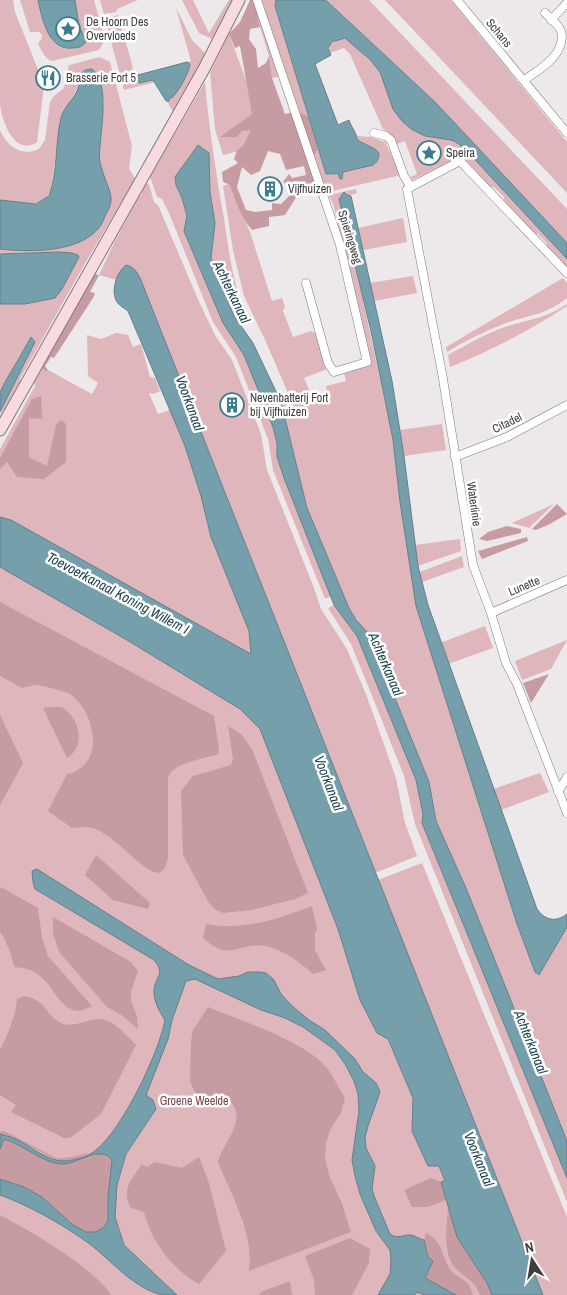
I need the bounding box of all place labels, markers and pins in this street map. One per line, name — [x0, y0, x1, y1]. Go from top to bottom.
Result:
place label: De Hoorn Des Overvloeds — [86, 14, 148, 44]
place icon: De Hoorn Des Overvloeds — [55, 16, 81, 42]
restaurant icon: Brasserie Fort 5 — [35, 65, 61, 91]
place label: Brasserie Fort 5 — [66, 70, 137, 86]
place icon: Speira — [416, 140, 442, 166]
place label: Speira — [446, 145, 476, 161]
building icon: Vijfhuizen — [257, 176, 283, 202]
place label: Vijfhuizen — [288, 181, 332, 197]
place label: Nevenbatterij Fort bij Vijfhuizen — [250, 390, 329, 420]
building icon: Nevenbatterij Fort bij Vijfhuizen — [219, 392, 245, 418]

